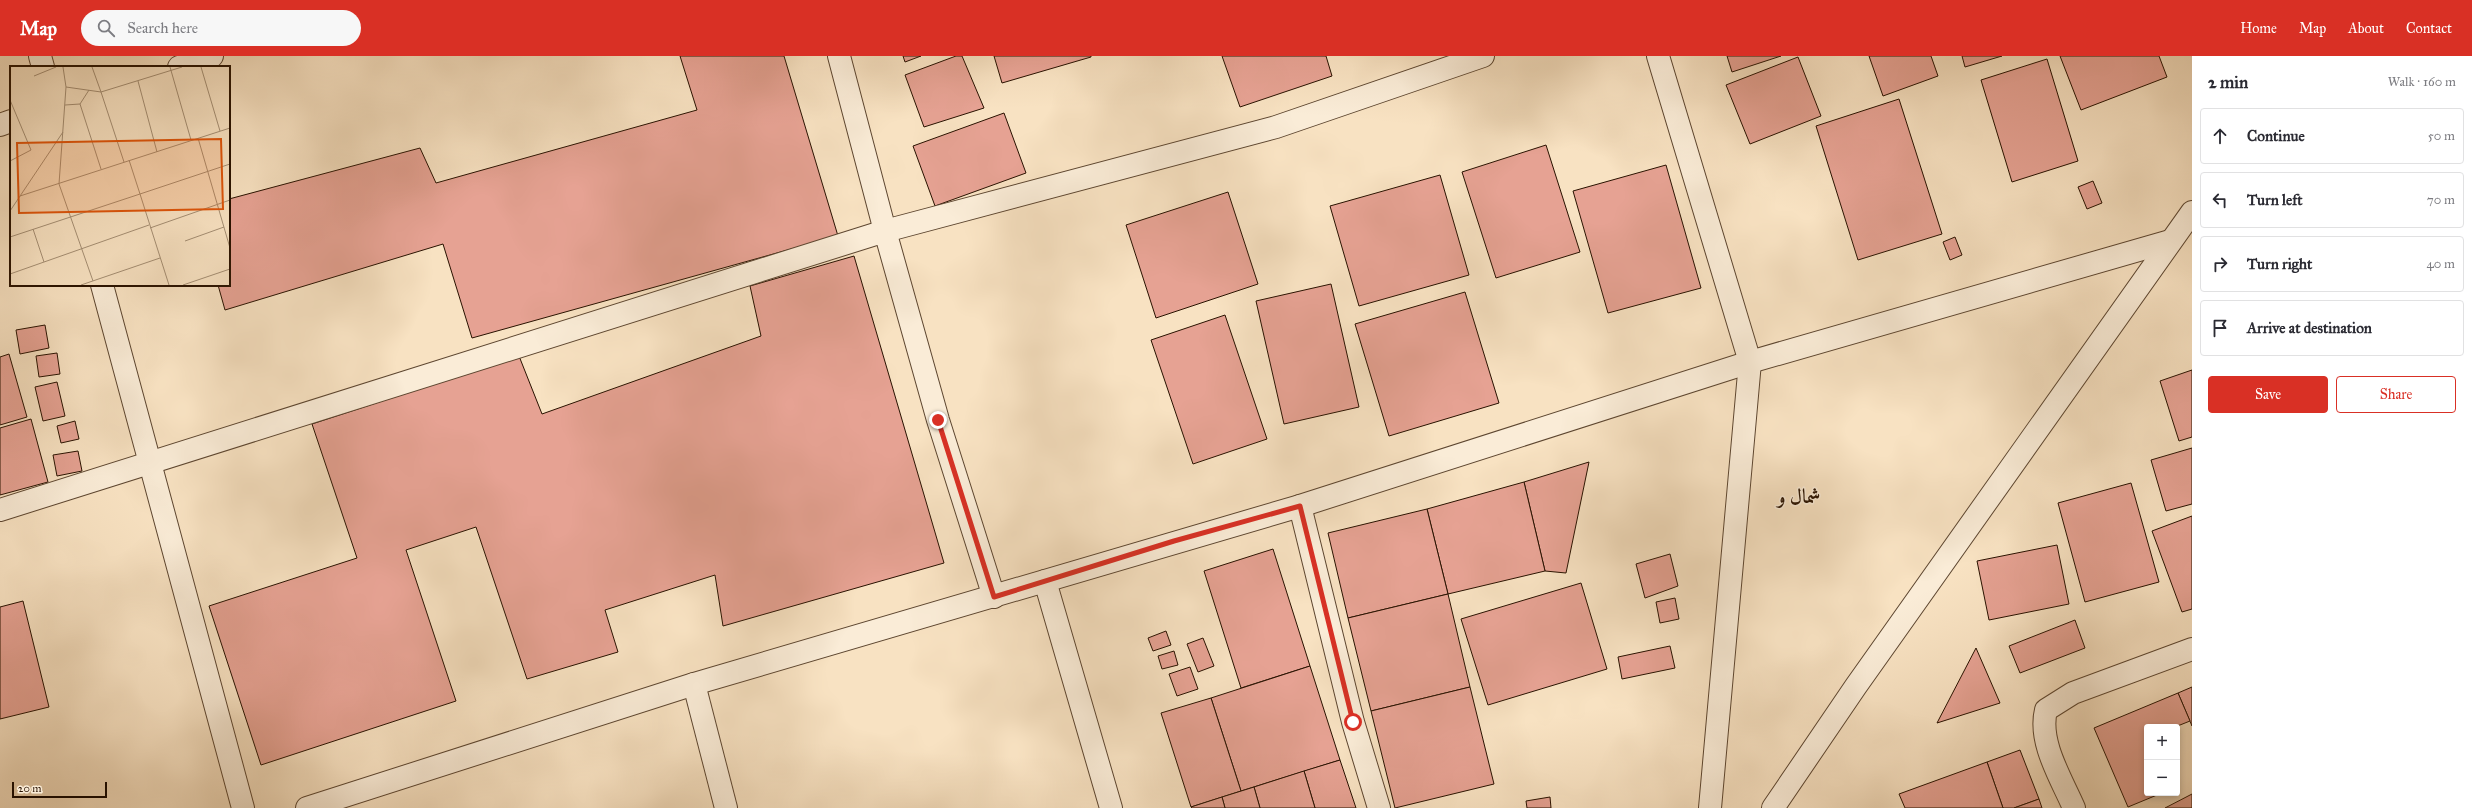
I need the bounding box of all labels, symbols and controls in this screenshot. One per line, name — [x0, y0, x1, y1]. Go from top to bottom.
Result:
search box — [81, 10, 361, 46]
text: Map — [20, 17, 57, 40]
icon: search — [95, 17, 117, 39]
text: Search here — [127, 19, 198, 37]
text: Home — [2240, 20, 2277, 37]
text: Map — [2299, 20, 2326, 37]
text: About — [2348, 20, 2384, 37]
text: Contact — [2406, 20, 2452, 37]
inset map — [10, 66, 230, 286]
text: 2 min — [2208, 72, 2248, 93]
text: Walk · 160 m — [2388, 74, 2456, 90]
icon: ahead — [2209, 125, 2231, 147]
text: Continue — [2247, 127, 2305, 145]
text: 50 m — [2428, 128, 2455, 144]
icon: left — [2209, 189, 2231, 211]
text: Turn left — [2247, 191, 2303, 209]
text: 70 m — [2427, 192, 2455, 208]
icon: right — [2209, 253, 2231, 275]
text: Turn right — [2247, 255, 2312, 273]
text: 40 m — [2426, 256, 2455, 272]
icon: arrive — [2209, 317, 2231, 339]
text: Arrive at destination — [2247, 319, 2372, 337]
button: Save — [2208, 376, 2328, 413]
button: Share — [2336, 376, 2456, 413]
route end — [929, 411, 947, 429]
district label: شمال و — [1776, 484, 1820, 508]
route start — [1344, 713, 1362, 731]
map controls — [2144, 724, 2180, 796]
button: + — [2144, 724, 2180, 760]
button: − — [2144, 760, 2180, 796]
scale bar — [12, 780, 107, 799]
text: 20 m — [18, 782, 41, 795]

